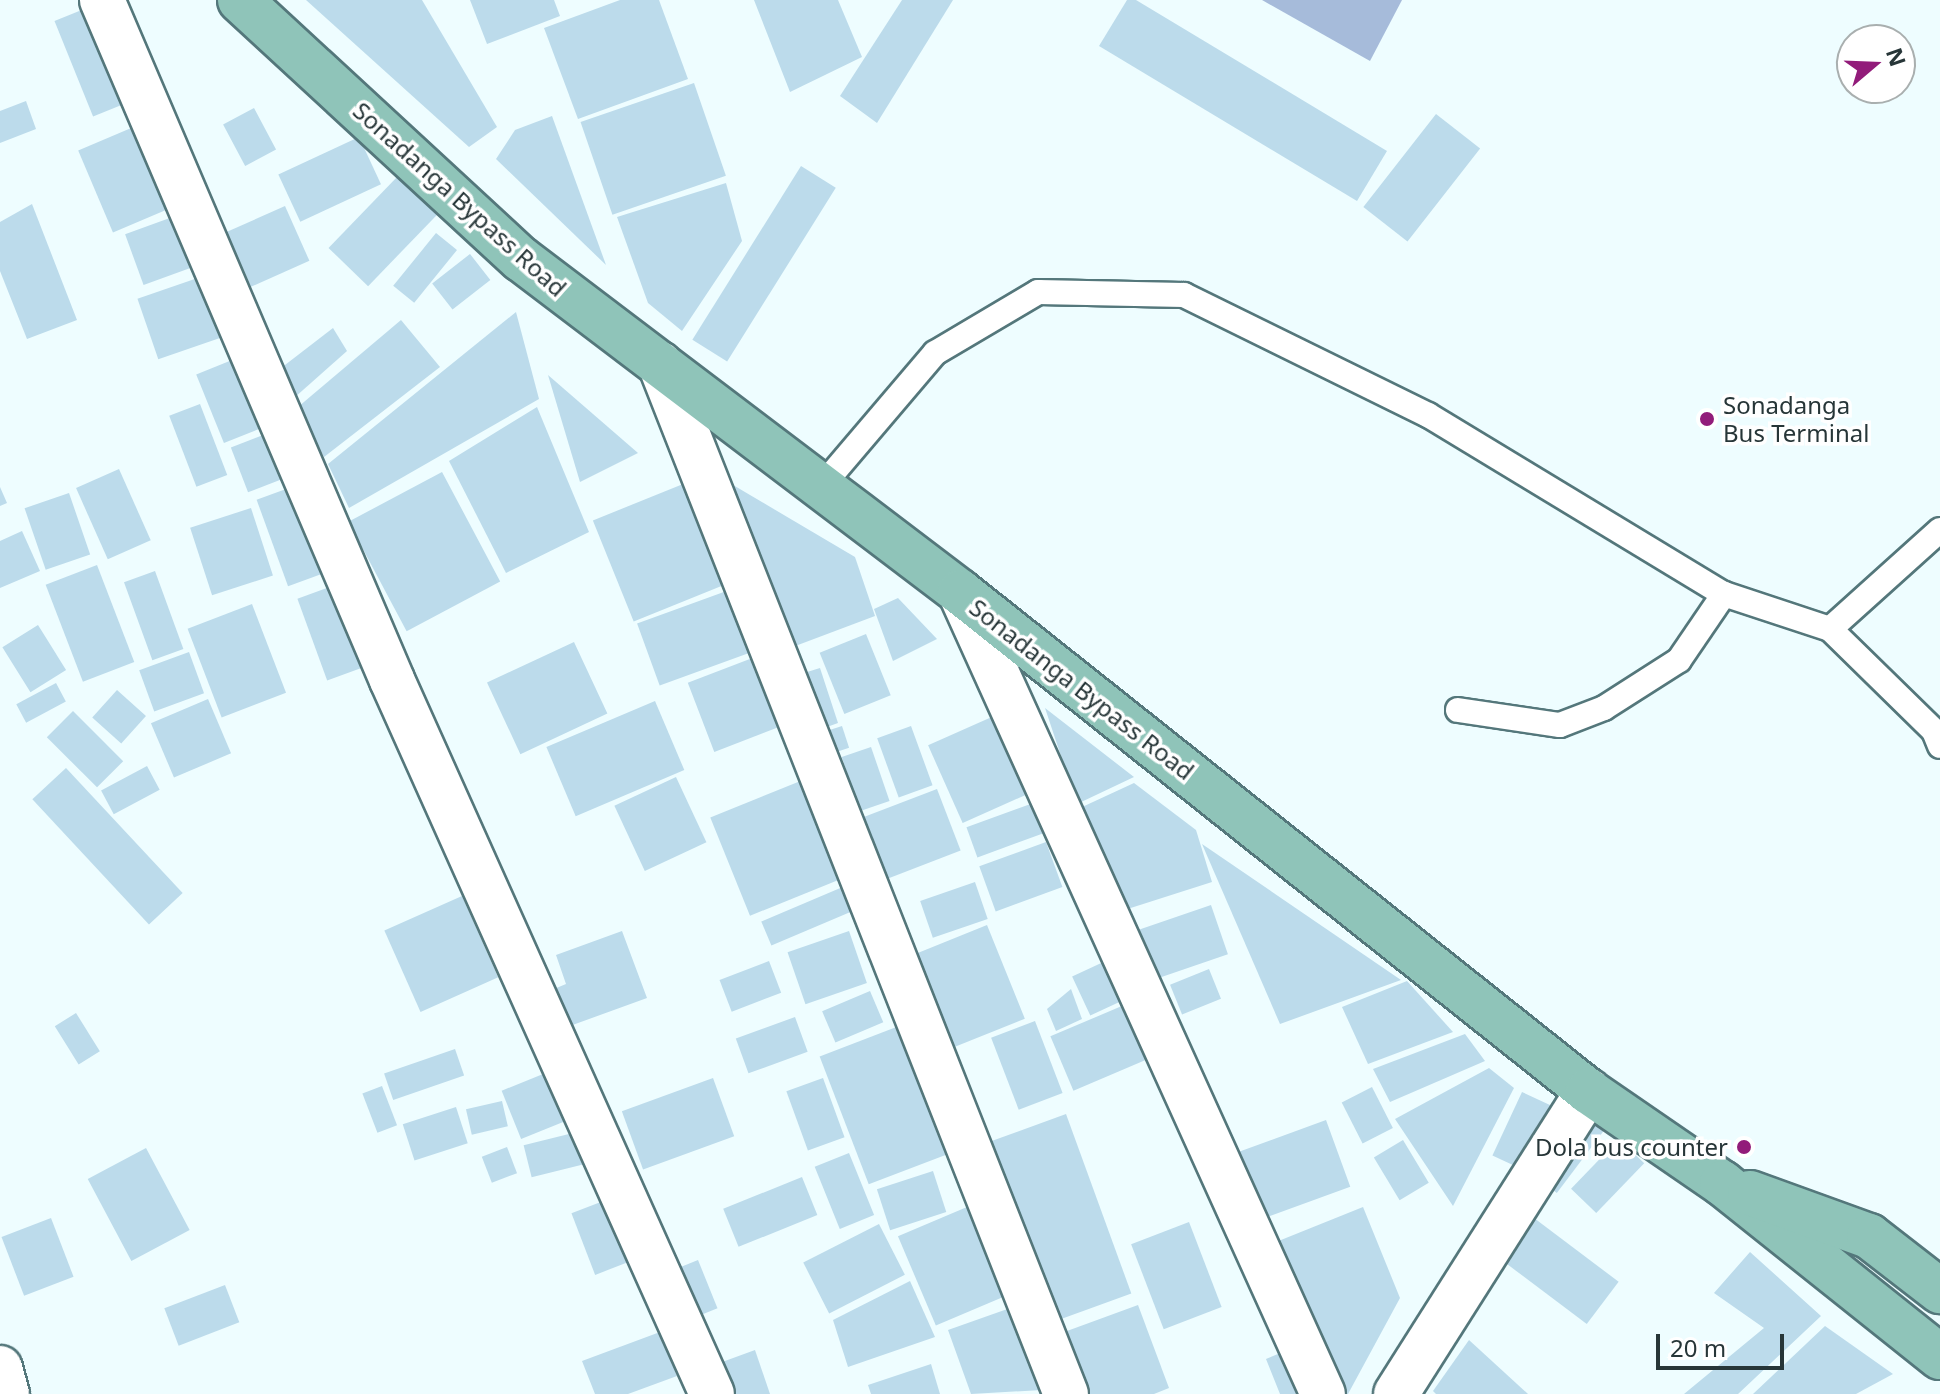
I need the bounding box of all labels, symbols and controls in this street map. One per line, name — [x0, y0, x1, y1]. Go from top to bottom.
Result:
north arrow — [1836, 24, 1916, 104]
text: N — [1880, 43, 1914, 70]
street label: Sonadanga Bypass Road — [348, 96, 572, 302]
place label: Sonadanga Bus Terminal — [1723, 391, 1869, 447]
marker: Sonadanga Bus Terminal — [1698, 410, 1716, 428]
street label: Sonadanga Bypass Road — [964, 593, 1200, 785]
place label: Dola bus counter — [1535, 1133, 1728, 1161]
marker: Dola bus counter — [1735, 1138, 1753, 1156]
scale bar — [1660, 1318, 1788, 1368]
text: 20 m — [1670, 1331, 1726, 1364]

